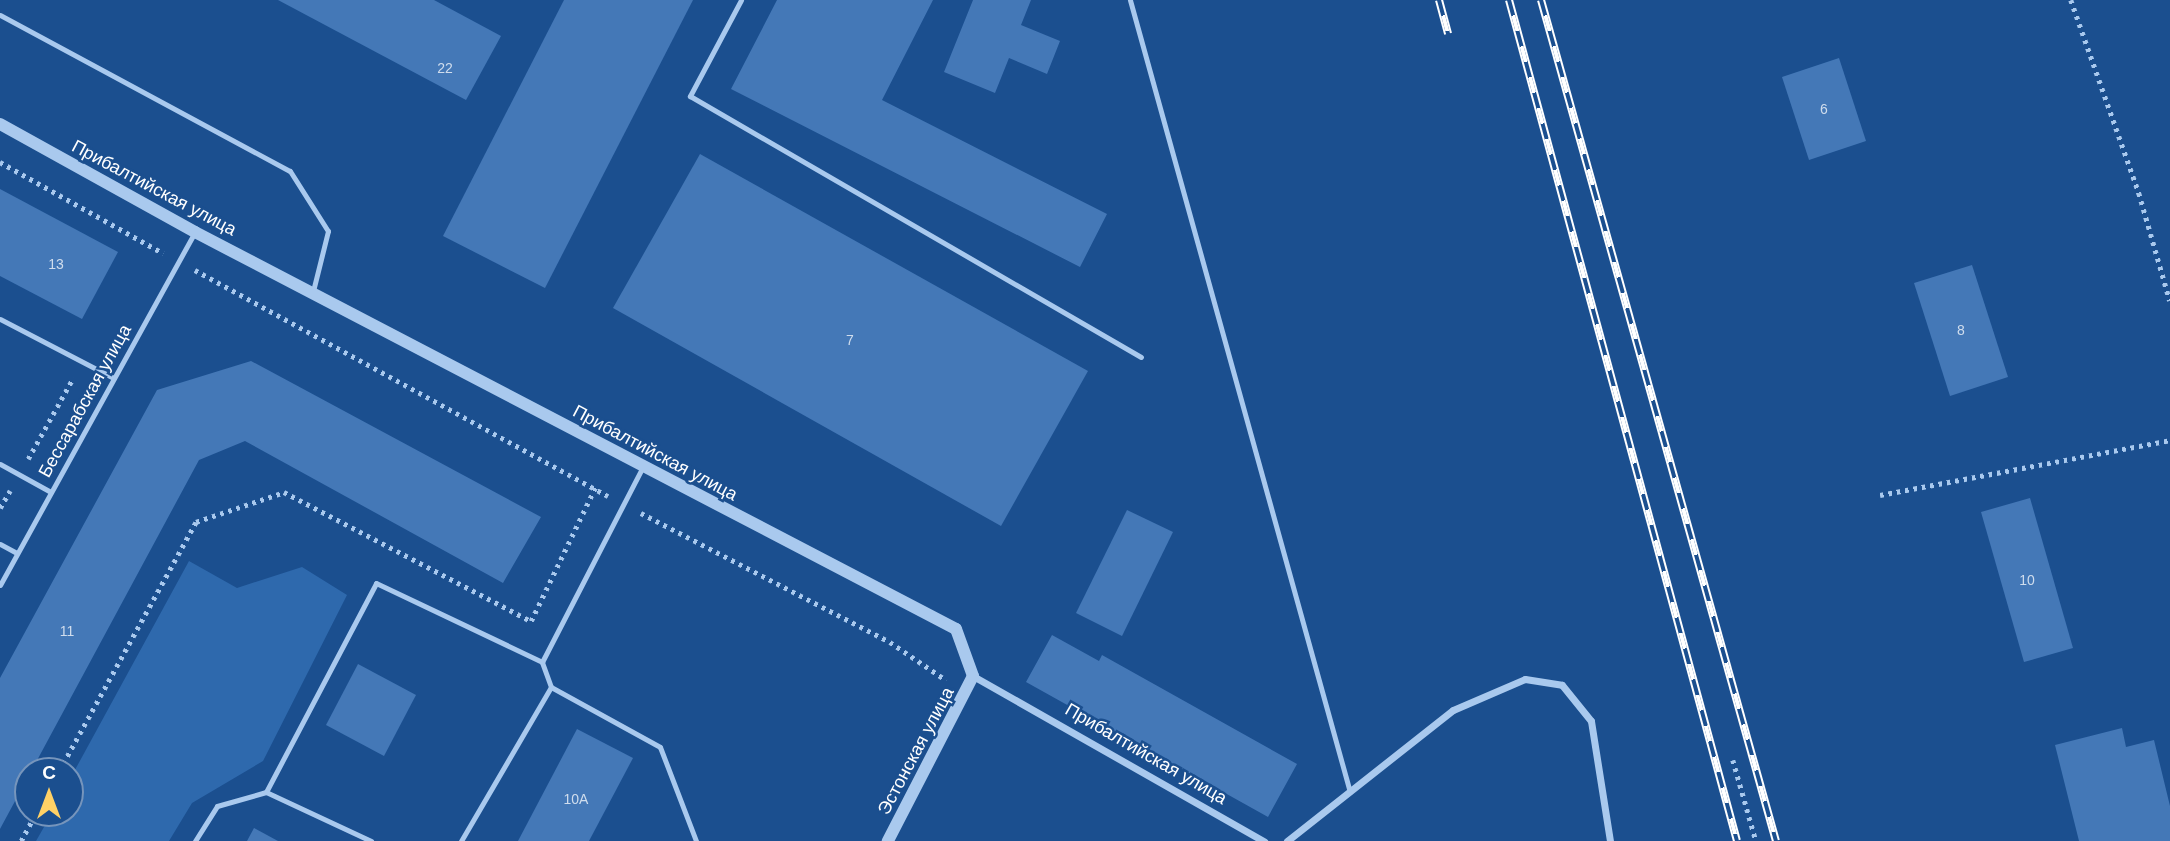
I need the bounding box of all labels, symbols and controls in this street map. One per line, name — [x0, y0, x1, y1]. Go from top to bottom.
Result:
house number: 22 — [437, 60, 453, 76]
house number: 6 — [1820, 101, 1828, 117]
street label: Прибалтийская улица — [68, 135, 240, 241]
house number: 13 — [48, 256, 64, 272]
street label: Бессарабская улица — [34, 321, 136, 481]
house number: 8 — [1957, 322, 1965, 338]
house number: 7 — [846, 332, 854, 348]
street label: Прибалтийская улица — [569, 400, 741, 506]
house number: 10 — [2019, 572, 2035, 588]
house number: 11 — [60, 623, 74, 639]
street label: Эстонская улица — [873, 683, 959, 819]
street label: Прибалтийская улица — [1061, 699, 1231, 809]
north arrow — [14, 757, 84, 827]
text: С — [42, 762, 56, 783]
house number: 10А — [564, 791, 588, 807]

